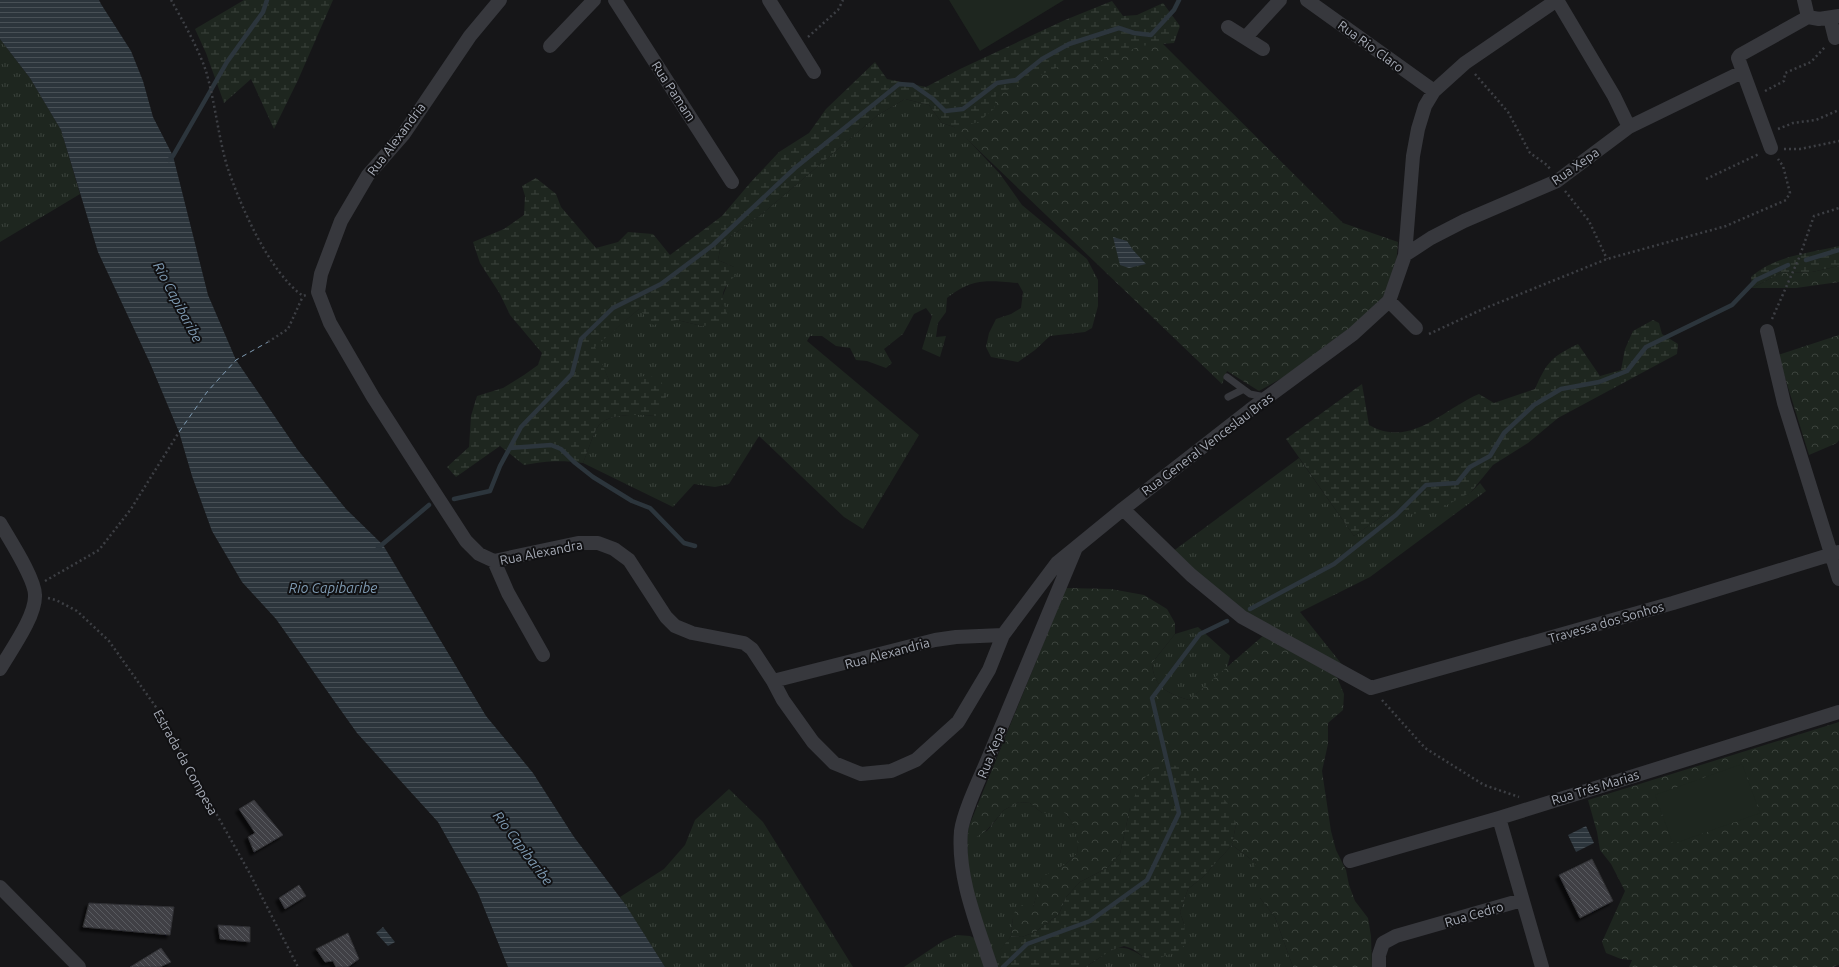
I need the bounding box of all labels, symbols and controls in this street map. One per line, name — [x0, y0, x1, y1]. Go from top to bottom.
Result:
street label: Rua Rio Claro — [1335, 18, 1407, 74]
street label: Rua Pamam — [649, 58, 699, 124]
street label: Rua Alexandria — [364, 100, 428, 178]
street label: Rua Xepa — [1549, 145, 1601, 187]
water label: Rio Capibaribe — [150, 259, 206, 345]
street label: Rua General Venceslau Bras — [1139, 390, 1276, 498]
street label: Rua Alexandra — [498, 537, 584, 567]
water label: Rio Capibaribe — [289, 580, 377, 596]
street label: Travessa dos Sonhos — [1547, 599, 1666, 645]
street label: Rua Alexandria — [843, 635, 931, 671]
street label: Estrada da Compesa — [151, 707, 221, 817]
street label: Rua Xepa — [974, 724, 1008, 780]
street label: Rua Três Marias — [1549, 767, 1641, 807]
water label: Rio Capibaribe — [490, 808, 556, 888]
street label: Rua Cedro — [1443, 899, 1505, 929]

